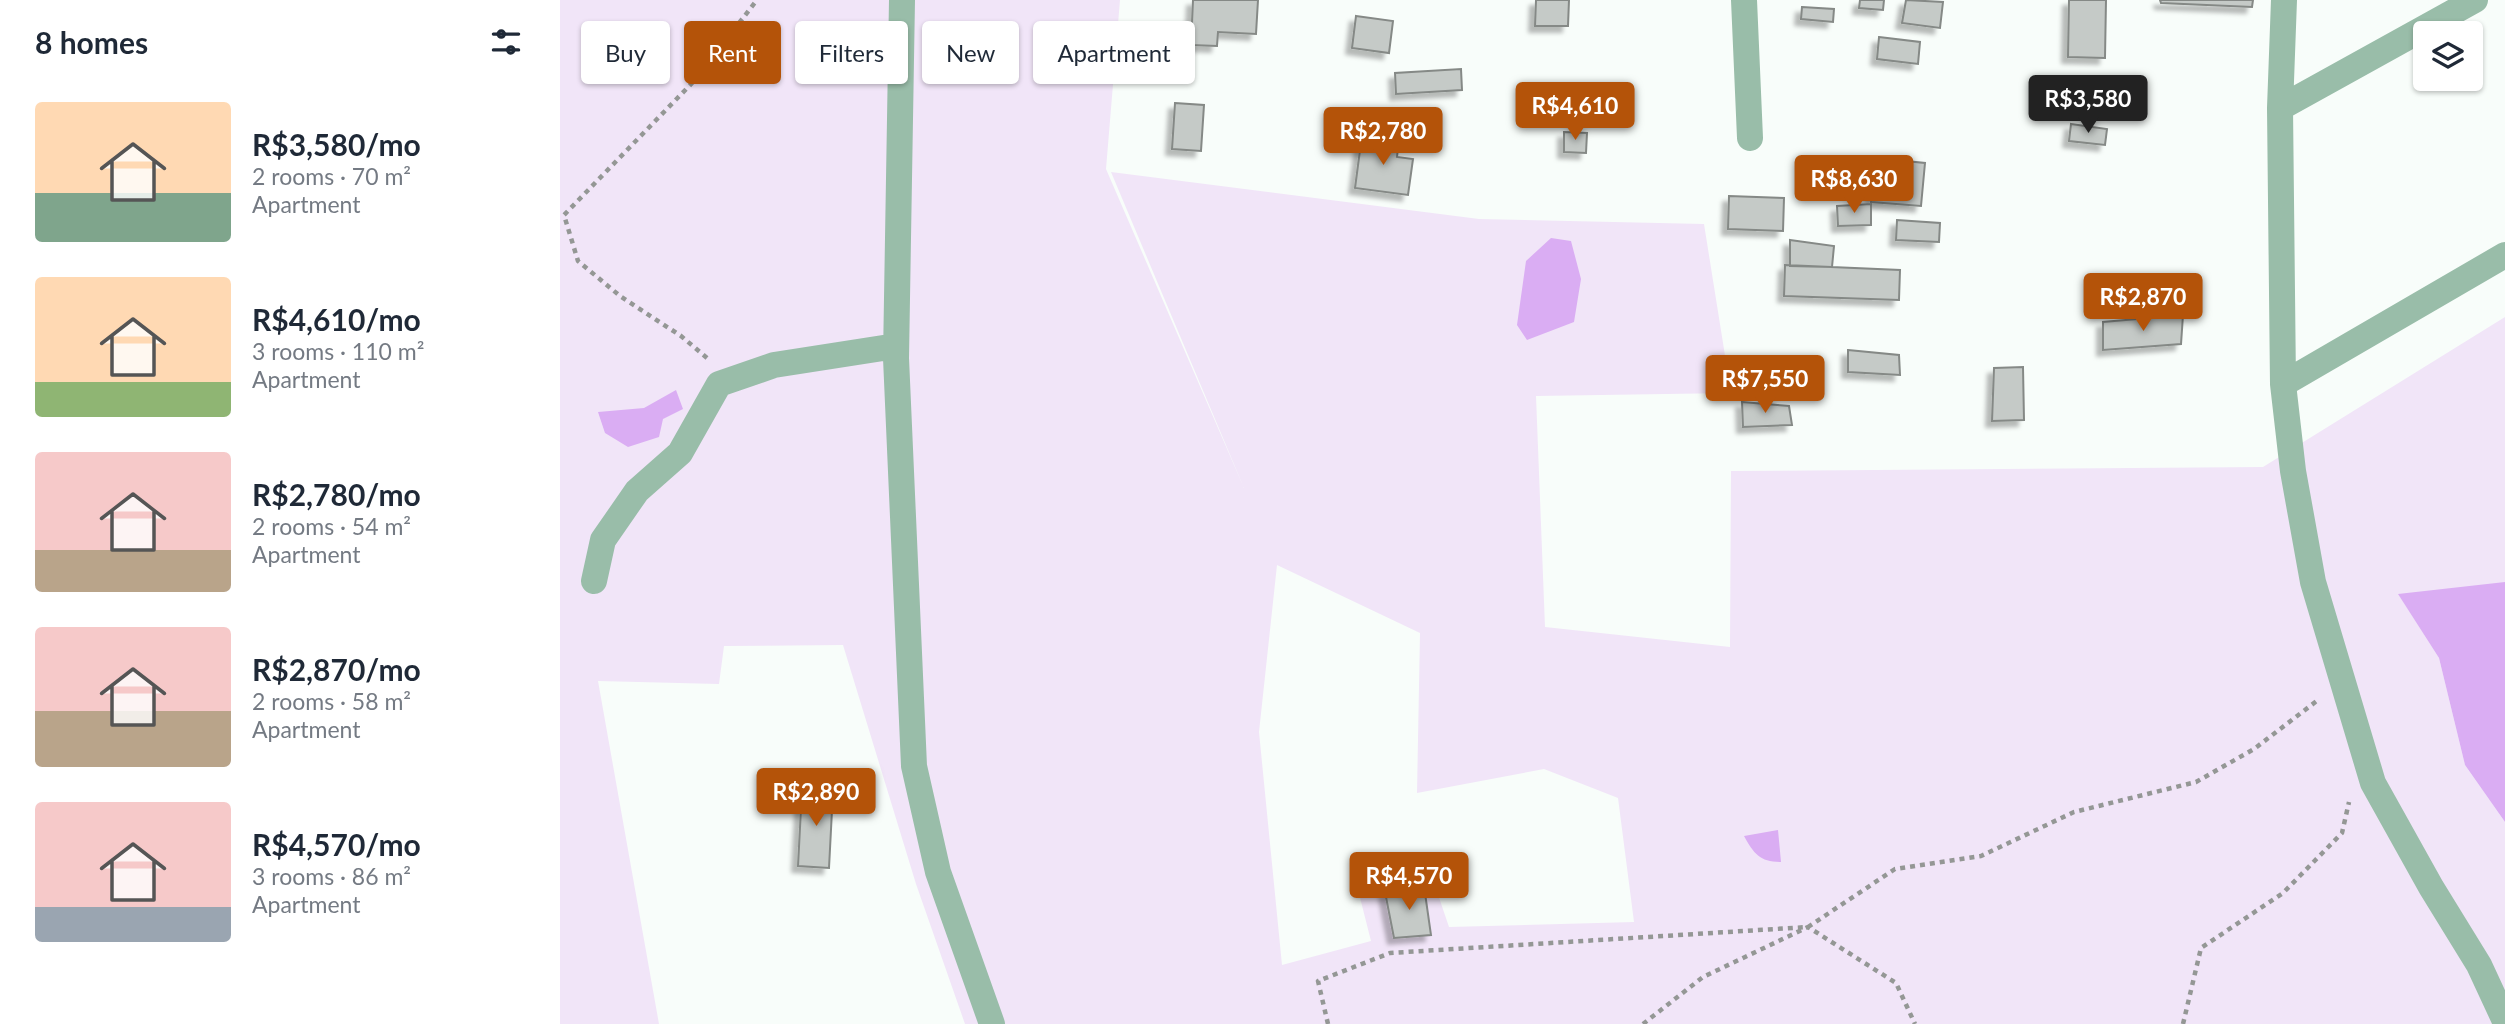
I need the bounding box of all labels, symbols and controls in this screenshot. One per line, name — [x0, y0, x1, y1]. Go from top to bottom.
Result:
chip: Buy — [581, 21, 670, 84]
chip: Rent — [684, 21, 781, 84]
chip: Filters — [795, 21, 908, 84]
chip: New — [922, 21, 1019, 84]
chip: Apartment — [1033, 21, 1195, 84]
map controls — [2413, 21, 2483, 91]
button: layers — [2413, 21, 2483, 91]
icon: filters — [487, 23, 525, 61]
text: 8 homes — [35, 24, 148, 60]
pin: R$3,580 — [2023, 76, 2153, 135]
pin: R$4,610 — [1510, 82, 1640, 142]
text: R$3,580 — [2045, 84, 2131, 112]
text: R$4,610 — [1532, 91, 1618, 119]
pin: R$2,780 — [1318, 108, 1448, 167]
text: R$2,780 — [1340, 116, 1426, 144]
text: R$3,580/mo — [252, 126, 421, 162]
icon: home — [91, 130, 175, 214]
pin: R$8,630 — [1789, 156, 1919, 215]
text: 2 rooms · 70 m² — [252, 162, 411, 190]
text: R$8,630 — [1811, 164, 1897, 192]
text: Apartment — [252, 190, 360, 218]
pin: R$2,870 — [2078, 274, 2208, 333]
text: R$2,870 — [2100, 282, 2186, 310]
text: R$4,610/mo — [252, 301, 421, 337]
icon: home — [91, 305, 175, 389]
text: 3 rooms · 110 m² — [252, 337, 424, 365]
pin: R$7,550 — [1700, 356, 1830, 415]
text: R$7,550 — [1722, 364, 1808, 392]
text: Apartment — [252, 365, 360, 393]
text: R$2,780/mo — [252, 476, 421, 512]
icon: home — [91, 480, 175, 564]
text: 2 rooms · 54 m² — [252, 512, 411, 540]
text: Apartment — [252, 540, 360, 568]
text: R$2,870/mo — [252, 651, 421, 687]
icon: home — [91, 655, 175, 739]
text: 2 rooms · 58 m² — [252, 687, 411, 715]
text: Apartment — [252, 715, 360, 743]
pin: R$2,890 — [751, 768, 881, 828]
text: R$2,890 — [773, 777, 859, 805]
text: R$4,570/mo — [252, 826, 421, 862]
icon: home — [91, 830, 175, 914]
pin: R$4,570 — [1344, 852, 1474, 912]
text: R$4,570 — [1366, 861, 1452, 889]
text: 3 rooms · 86 m² — [252, 862, 411, 890]
text: Apartment — [252, 890, 360, 918]

